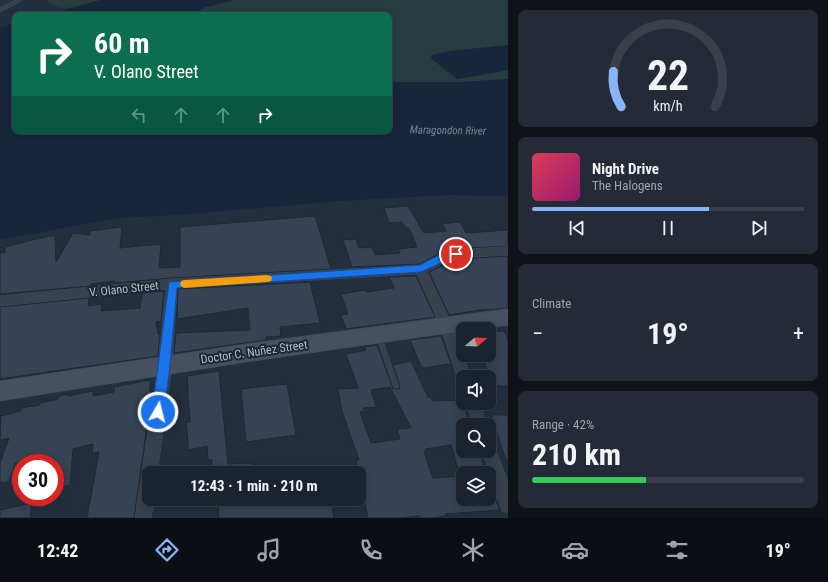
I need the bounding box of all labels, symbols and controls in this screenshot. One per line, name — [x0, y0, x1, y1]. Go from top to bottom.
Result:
text: 60 m — [94, 27, 150, 60]
icon: right — [28, 28, 80, 80]
text: 22 — [647, 50, 689, 99]
text: V. Olano Street — [94, 61, 199, 82]
text: km/h — [653, 97, 683, 113]
icon: left — [128, 104, 150, 126]
icon: ahead — [170, 104, 192, 126]
icon: ahead — [212, 104, 234, 126]
icon: right — [254, 104, 276, 126]
water label: Maragondon River — [410, 123, 487, 138]
text: Night Drive — [592, 160, 659, 178]
text: The Halogens — [592, 178, 663, 193]
icon: previous — [566, 217, 588, 239]
icon: pause — [657, 217, 679, 239]
icon: next — [748, 217, 770, 239]
pin — [439, 237, 473, 271]
icon: arrive — [445, 243, 467, 265]
street label: V. Olano Street — [89, 278, 160, 300]
text: Climate — [532, 296, 571, 311]
text: 19° — [647, 316, 689, 351]
text: − — [532, 321, 543, 346]
text: + — [793, 321, 804, 346]
north arrow — [456, 322, 496, 362]
map controls — [456, 322, 496, 506]
street label: Doctor C. Nuñez Street — [200, 338, 309, 366]
button: sound — [456, 370, 496, 410]
position arrow — [137, 391, 179, 433]
text: Range · 42% — [532, 417, 594, 432]
button: search — [456, 418, 496, 458]
text: 210 km — [532, 437, 621, 472]
speed limit sign: 30 — [12, 454, 64, 506]
button: layers — [456, 466, 496, 506]
text: 12:43 · 1 min · 210 m — [190, 477, 318, 495]
icon: directions — [153, 536, 181, 564]
icon: music — [255, 536, 283, 564]
icon: phone — [357, 536, 385, 564]
icon: climate — [459, 536, 487, 564]
icon: car — [561, 536, 589, 564]
icon: filters — [663, 536, 691, 564]
text: 12:42 — [37, 540, 78, 561]
text: 19° — [766, 540, 791, 561]

